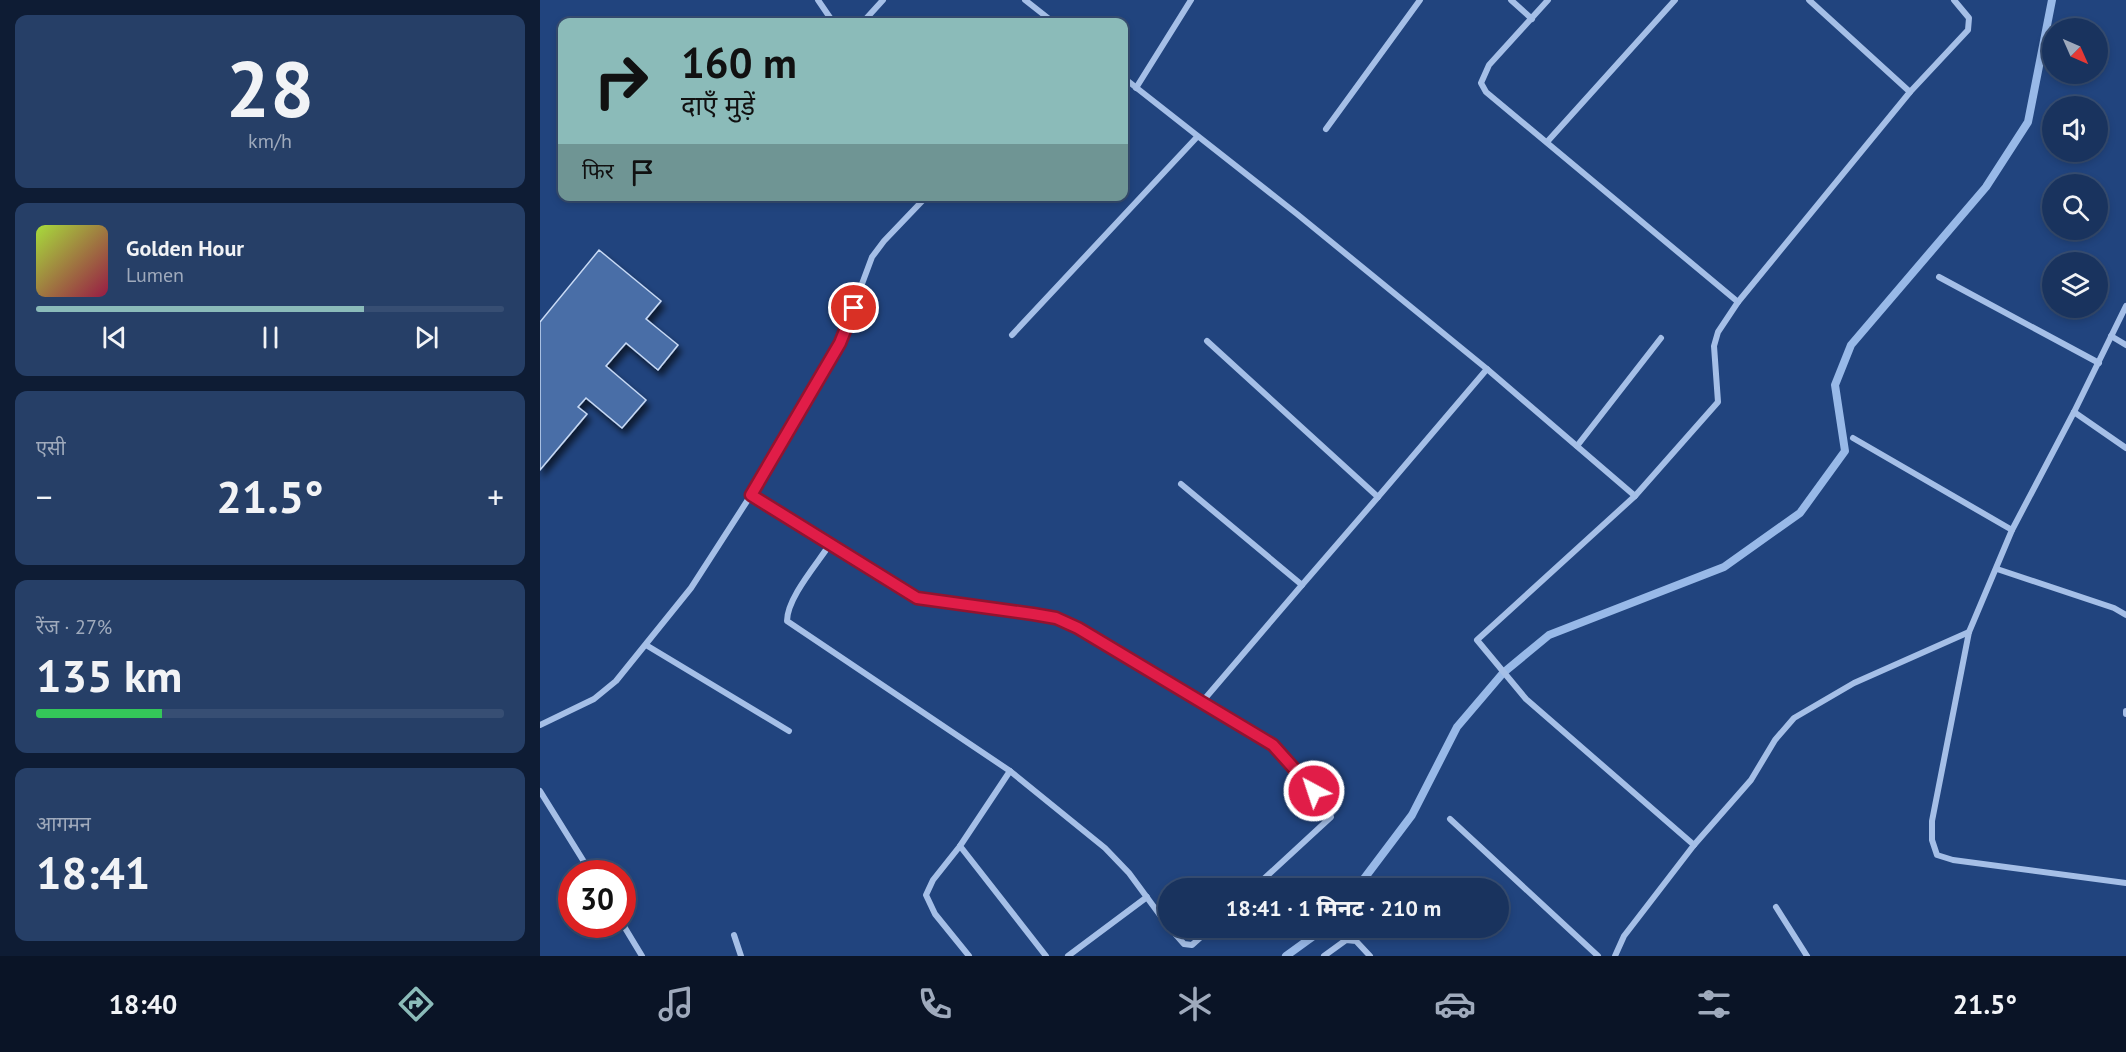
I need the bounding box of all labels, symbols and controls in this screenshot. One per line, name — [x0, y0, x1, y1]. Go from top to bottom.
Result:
north arrow — [2042, 18, 2108, 84]
map controls — [2042, 18, 2108, 318]
text: 160 m — [681, 35, 797, 90]
text: 28 — [226, 38, 314, 139]
icon: right — [582, 42, 660, 120]
text: दाएँ मुड़ें — [681, 88, 755, 122]
button: sound — [2042, 96, 2108, 162]
text: km/h — [248, 128, 292, 154]
icon: arrive — [626, 156, 659, 189]
text: फिर — [582, 157, 614, 185]
button: search — [2042, 174, 2108, 240]
text: Golden Hour — [126, 234, 244, 262]
button: layers — [2042, 252, 2108, 318]
text: Lumen — [126, 262, 184, 288]
pin — [828, 282, 879, 333]
icon: arrive — [837, 291, 870, 324]
icon: previous — [98, 321, 131, 354]
icon: pause — [254, 321, 287, 354]
icon: next — [410, 321, 443, 354]
text: एसी — [36, 435, 66, 461]
text: 21.5° — [216, 467, 324, 525]
text: − — [36, 475, 53, 518]
text: + — [487, 475, 504, 518]
text: रेंज · 27% — [36, 614, 112, 640]
text: 135 km — [36, 646, 182, 704]
position arrow — [1282, 759, 1346, 823]
text: आगमन — [36, 811, 91, 837]
text: 18:41 — [36, 843, 150, 901]
speed limit sign: 30 — [558, 860, 636, 938]
text: 18:41 · 1 मिनट · 210 m — [1226, 894, 1441, 922]
icon: directions — [395, 983, 437, 1025]
icon: music — [655, 983, 697, 1025]
icon: phone — [914, 983, 956, 1025]
icon: climate — [1174, 983, 1216, 1025]
icon: car — [1434, 983, 1476, 1025]
icon: filters — [1693, 983, 1735, 1025]
text: 18:40 — [109, 987, 177, 1021]
text: 21.5° — [1953, 987, 2017, 1021]

